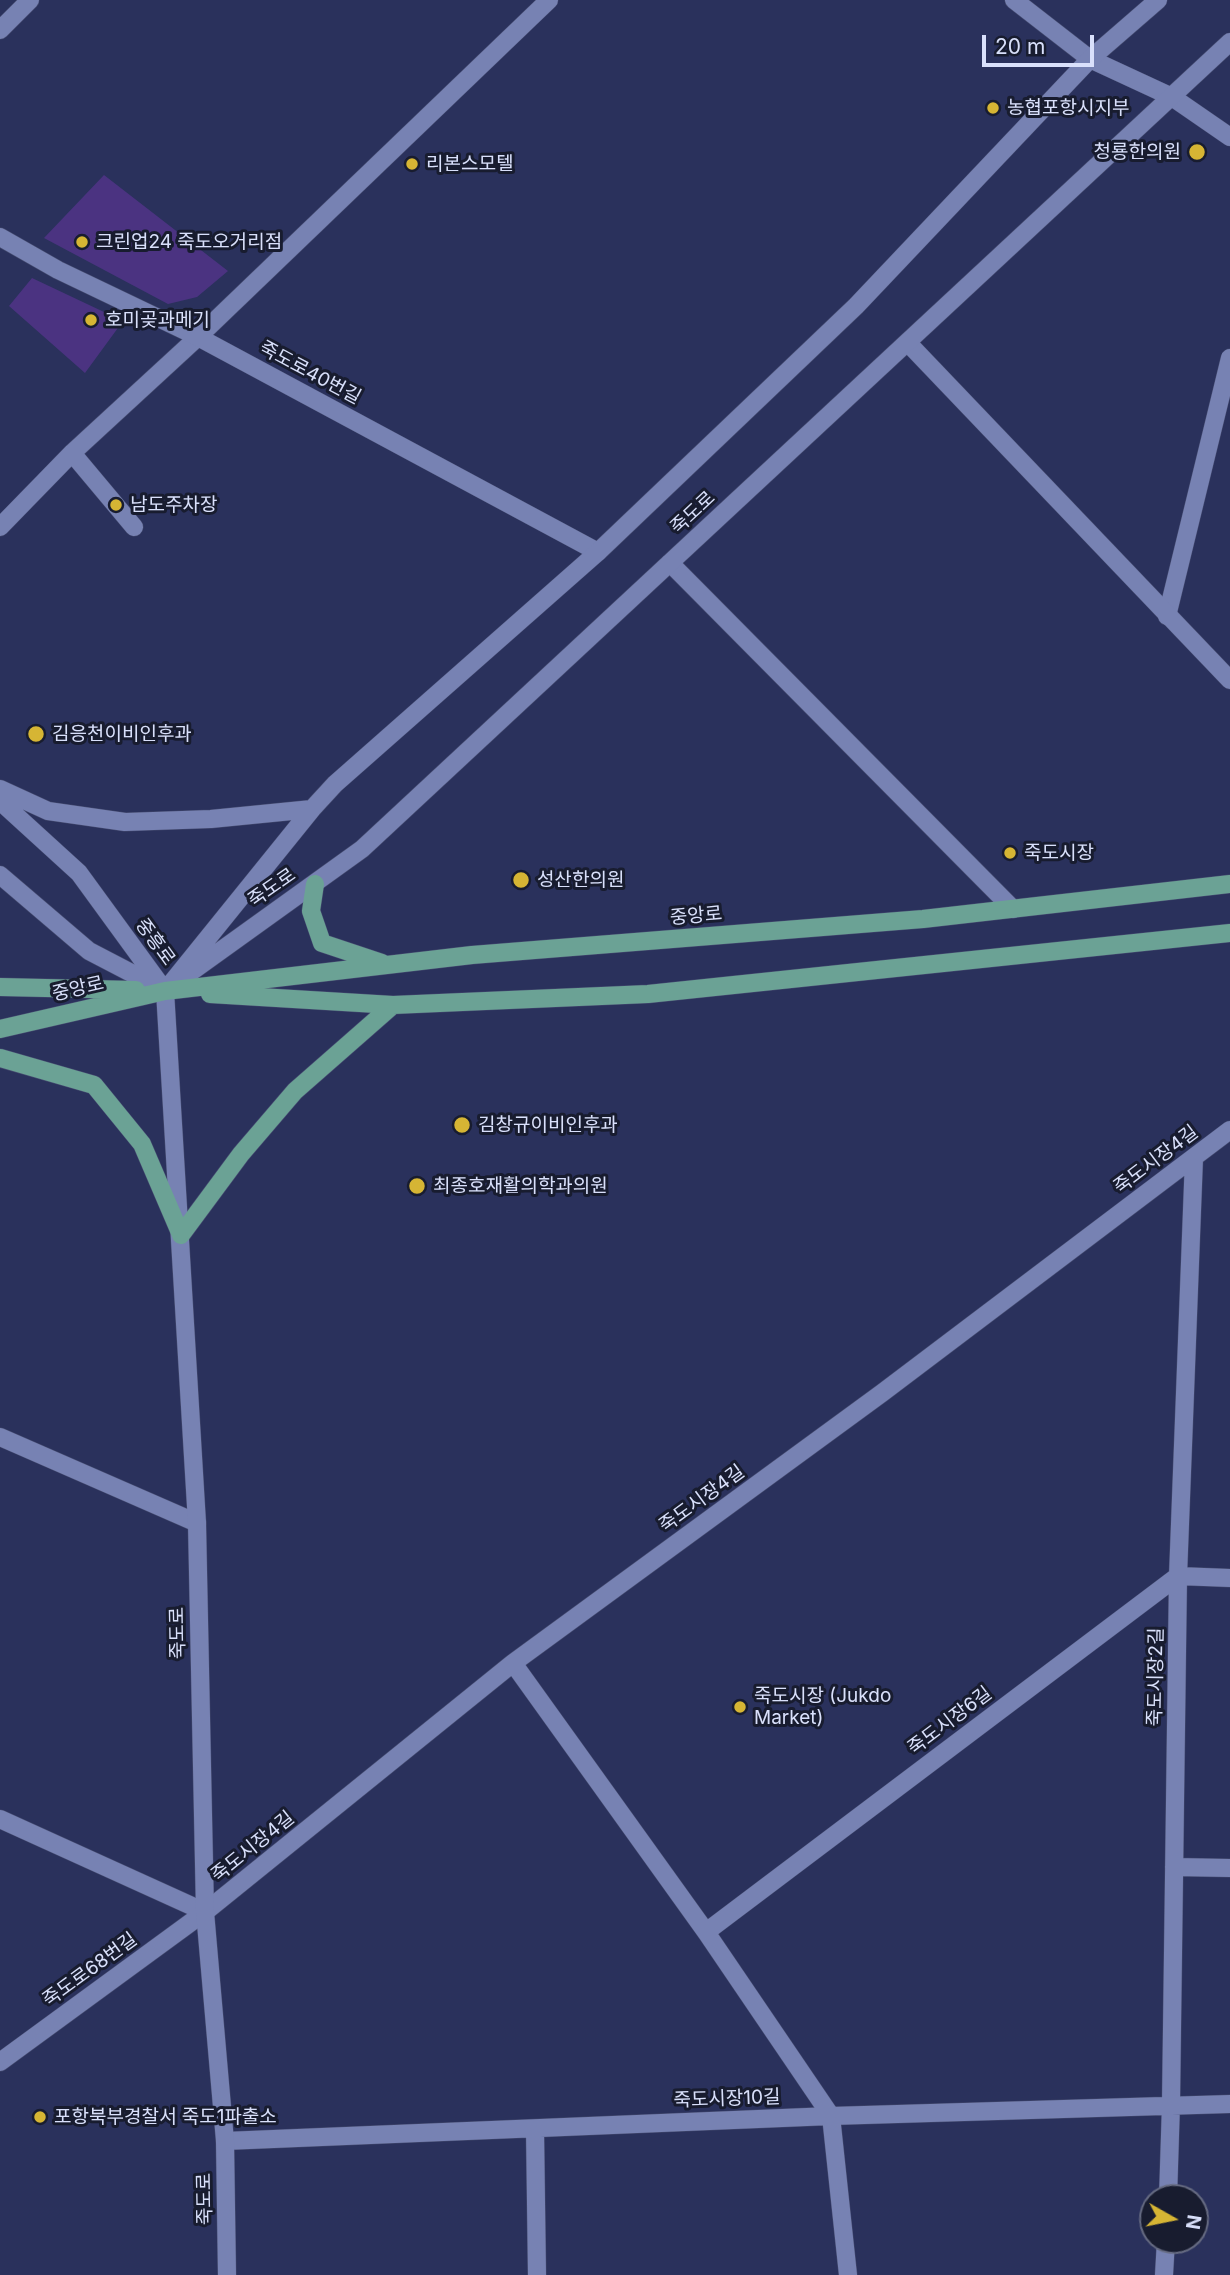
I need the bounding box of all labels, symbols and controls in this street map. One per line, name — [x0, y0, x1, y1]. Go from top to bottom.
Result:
scale bar — [985, 21, 1097, 65]
text: 20 m — [995, 34, 1045, 59]
place label: 농협포항시지부 — [1007, 97, 1129, 119]
marker: 농협포항시지부 — [985, 100, 1001, 116]
place label: 청룡한의원 — [1094, 141, 1181, 163]
marker: 청룡한의원 — [1187, 142, 1207, 162]
place label: 리본스모텔 — [426, 153, 513, 175]
marker: 리본스모텔 — [404, 156, 420, 172]
place label: 크린업24 죽도오거리점 — [96, 231, 282, 253]
marker: 크린업24 죽도오거리점 — [74, 234, 90, 250]
place label: 호미곶과메기 — [105, 309, 210, 331]
marker: 호미곶과메기 — [83, 312, 99, 328]
street label: 죽도로40번길 — [255, 337, 365, 409]
street label: 죽도로 — [666, 487, 720, 539]
place label: 남도주차장 — [130, 494, 217, 516]
marker: 남도주차장 — [108, 497, 124, 513]
place label: 김응천이비인후과 — [52, 723, 192, 745]
marker: 김응천이비인후과 — [26, 724, 46, 744]
place label: 죽도시장 — [1024, 842, 1094, 864]
marker: 죽도시장 — [1002, 845, 1018, 861]
street label: 죽도로 — [244, 864, 300, 912]
place label: 성산한의원 — [537, 869, 624, 891]
marker: 성산한의원 — [511, 870, 531, 890]
street label: 중앙로 — [669, 902, 723, 930]
street label: 중흥로 — [130, 914, 180, 970]
street label: 중앙로 — [50, 972, 106, 1006]
place label: 김창규이비인후과 — [478, 1114, 618, 1136]
marker: 김창규이비인후과 — [452, 1115, 472, 1135]
street label: 죽도시장4길 — [1109, 1121, 1203, 1199]
place label: 최종호재활의학과의원 — [433, 1175, 608, 1197]
marker: 최종호재활의학과의원 — [407, 1176, 427, 1196]
street label: 죽도시장4길 — [655, 1460, 749, 1538]
street label: 죽도로 — [166, 1607, 190, 1659]
street label: 죽도시장2길 — [1144, 1627, 1168, 1727]
street label: 죽도시장6길 — [904, 1682, 996, 1760]
place label: 죽도시장 (Jukdo Market) — [754, 1685, 891, 1729]
marker: 죽도시장 (Jukdo Market) — [732, 1699, 748, 1715]
street label: 죽도시장4길 — [207, 1807, 299, 1887]
street label: 죽도로68번길 — [38, 1928, 142, 2012]
street label: 죽도시장10길 — [673, 2086, 781, 2112]
place label: 포항북부경찰서 죽도1파출소 — [54, 2106, 277, 2128]
marker: 포항북부경찰서 죽도1파출소 — [32, 2109, 48, 2125]
street label: 죽도로 — [193, 2173, 217, 2225]
north arrow — [1139, 2184, 1209, 2254]
text: N — [1181, 2213, 1206, 2231]

